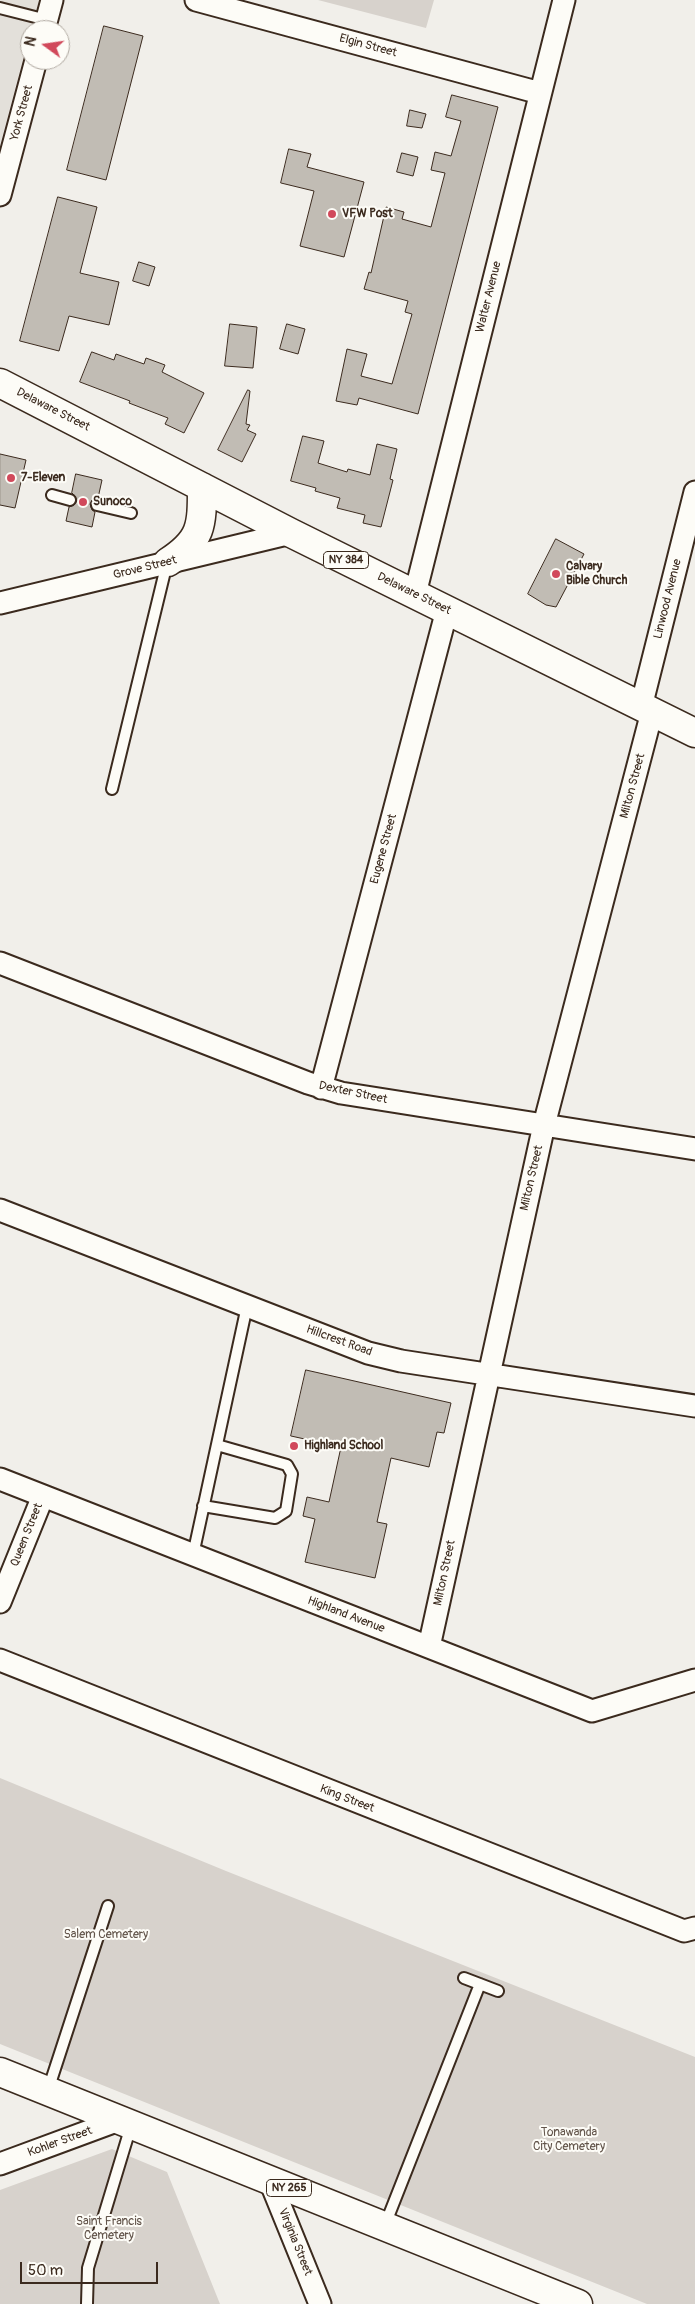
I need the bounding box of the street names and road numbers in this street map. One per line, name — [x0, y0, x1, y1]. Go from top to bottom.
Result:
street label: Elgin Street — [338, 31, 398, 61]
street label: York Street — [8, 84, 36, 142]
street label: Walter Avenue — [473, 260, 505, 334]
street label: Delaware Street — [14, 385, 92, 435]
road number: NY 384 — [324, 552, 368, 568]
street label: Grove Street — [112, 553, 178, 583]
street label: Linwood Avenue — [651, 558, 685, 640]
street label: Delaware Street — [375, 570, 453, 618]
street label: Milton Street — [617, 752, 649, 820]
street label: Eugene Street — [368, 812, 400, 886]
street label: Dexter Street — [317, 1079, 389, 1107]
street label: Milton Street — [517, 1144, 547, 1212]
street label: Hillcrest Road — [304, 1322, 374, 1360]
street label: Queen Street — [8, 1501, 46, 1569]
street label: Milton Street — [431, 1539, 459, 1607]
street label: Highland Avenue — [305, 1594, 387, 1636]
street label: King Street — [318, 1782, 376, 1816]
street label: Kohler Street — [26, 2124, 94, 2160]
road number: NY 265 — [266, 2180, 312, 2196]
street label: Virginia Street — [275, 2206, 315, 2278]

